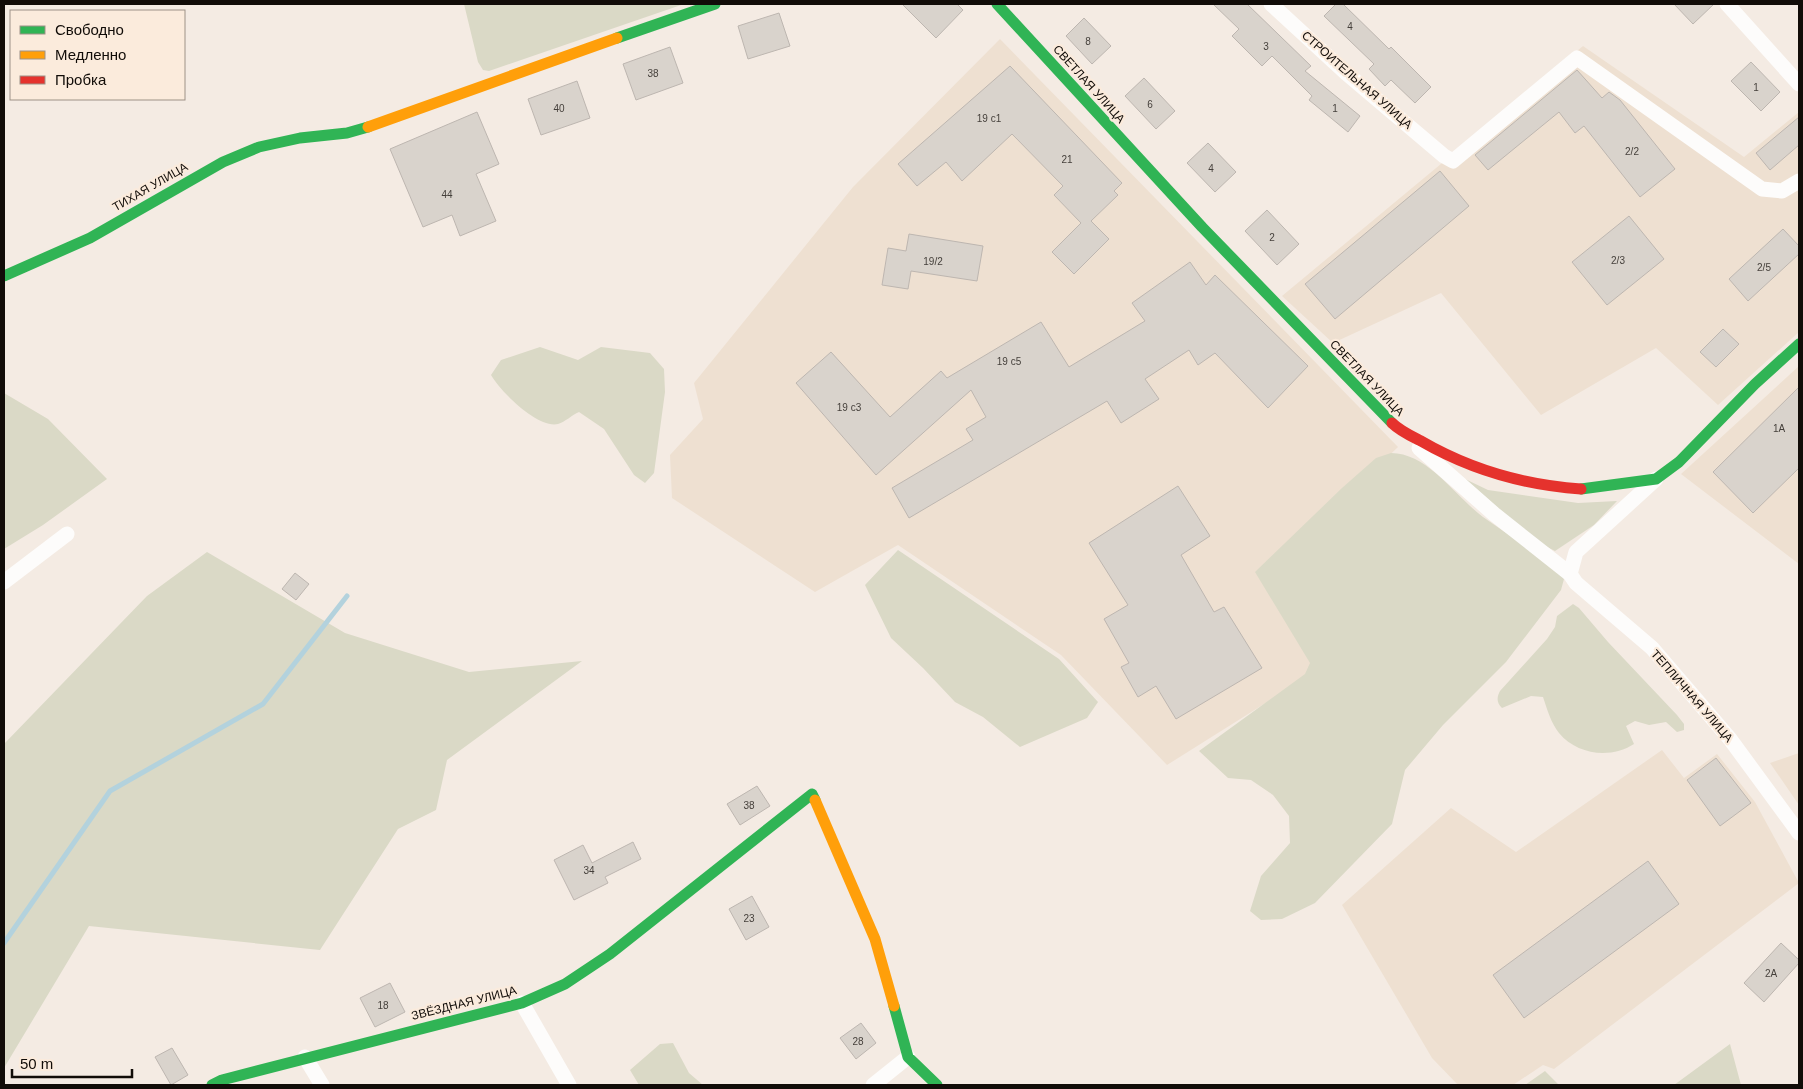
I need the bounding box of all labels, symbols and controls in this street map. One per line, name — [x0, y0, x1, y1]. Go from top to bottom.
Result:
legend — [10, 10, 185, 100]
text: Свободно — [55, 21, 124, 38]
house number: 4 — [1347, 21, 1353, 32]
street label: СТРОИТЕЛЬНАЯ УЛИЦА — [1299, 28, 1415, 132]
house number: 8 — [1085, 36, 1091, 47]
house number: 3 — [1263, 41, 1269, 52]
street label: СВЕТЛАЯ УЛИЦА — [1050, 42, 1128, 126]
text: Медленно — [55, 46, 126, 63]
house number: 38 — [647, 68, 659, 79]
text: Пробка — [55, 71, 107, 88]
house number: 1 — [1753, 82, 1759, 93]
house number: 6 — [1147, 99, 1153, 110]
house number: 40 — [553, 103, 565, 114]
house number: 1 — [1332, 103, 1338, 114]
house number: 19 с1 — [977, 113, 1002, 124]
house number: 2/2 — [1625, 146, 1639, 157]
house number: 21 — [1061, 154, 1073, 165]
street label: ТИХАЯ УЛИЦА — [110, 160, 190, 214]
house number: 4 — [1208, 163, 1214, 174]
house number: 44 — [441, 189, 453, 200]
house number: 2 — [1269, 232, 1275, 243]
house number: 2/3 — [1611, 255, 1625, 266]
house number: 19/2 — [923, 256, 943, 267]
house number: 2/5 — [1757, 262, 1771, 273]
street label: СВЕТЛАЯ УЛИЦА — [1327, 337, 1407, 419]
house number: 19 с5 — [997, 356, 1022, 367]
house number: 19 с3 — [837, 402, 862, 413]
house number: 1А — [1773, 423, 1785, 434]
street label: ТЕПЛИЧНАЯ УЛИЦА — [1648, 647, 1736, 745]
house number: 38 — [743, 800, 755, 811]
house number: 34 — [583, 865, 595, 876]
house number: 23 — [743, 913, 755, 924]
house number: 2А — [1765, 968, 1777, 979]
street label: ЗВЁЗДНАЯ УЛИЦА — [410, 983, 518, 1023]
house number: 18 — [377, 1000, 389, 1011]
house number: 28 — [852, 1036, 864, 1047]
scale bar — [12, 1046, 132, 1078]
text: 50 m — [20, 1055, 53, 1072]

